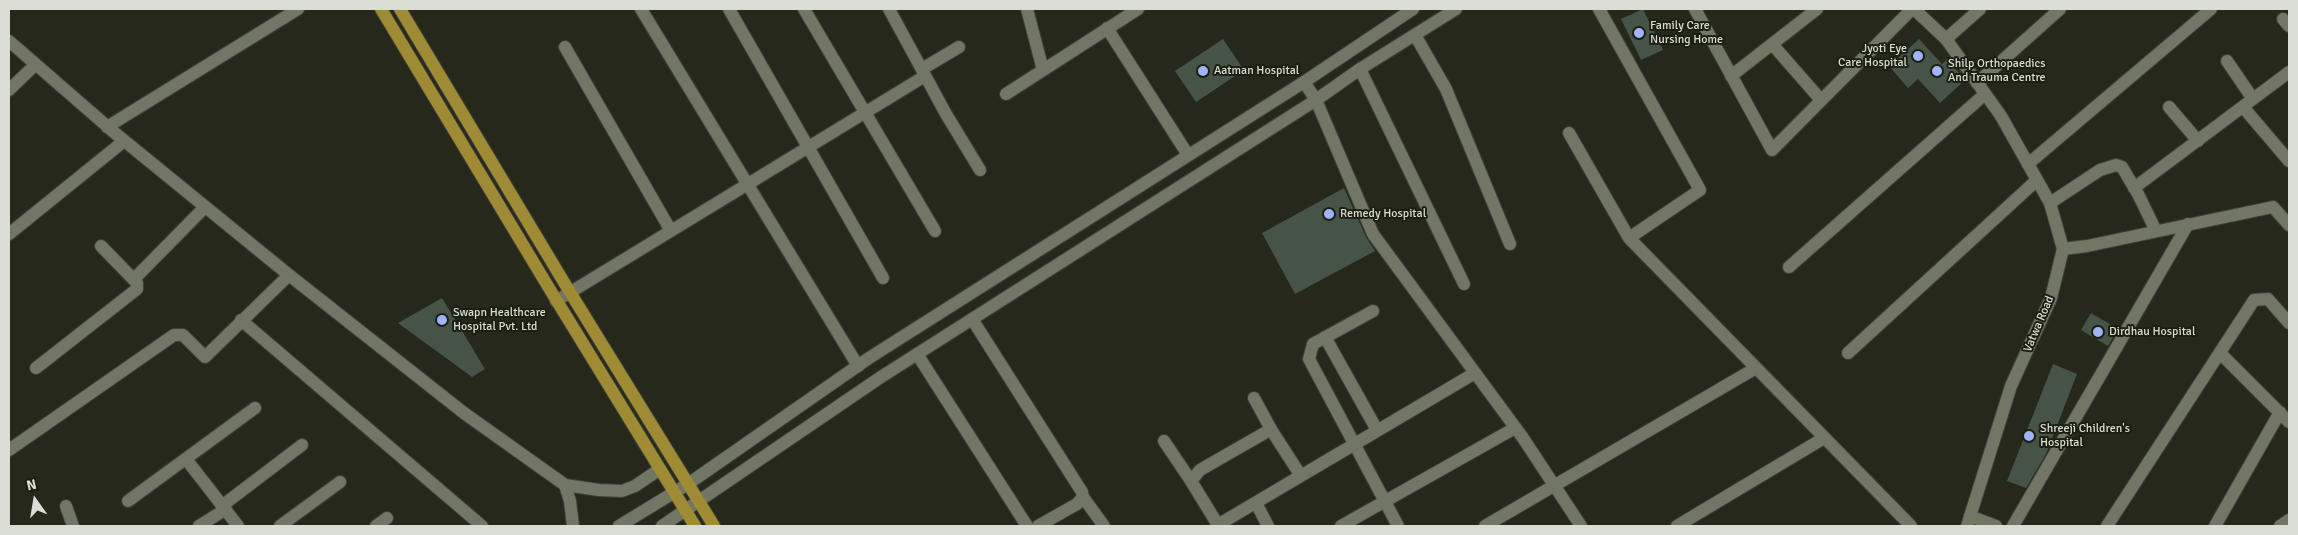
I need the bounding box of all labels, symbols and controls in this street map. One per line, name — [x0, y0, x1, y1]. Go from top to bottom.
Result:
place label: Family Care Nursing Home — [1650, 19, 1723, 47]
marker: Family Care Nursing Home — [1632, 26, 1646, 40]
place label: Jyoti Eye Care Hospital — [1838, 42, 1907, 70]
marker: Jyoti Eye Care Hospital — [1911, 49, 1925, 63]
place label: Shilp Orthopaedics And Trauma Centre — [1948, 57, 2046, 85]
marker: Aatman Hospital — [1196, 64, 1210, 78]
place label: Aatman Hospital — [1214, 64, 1299, 78]
marker: Shilp Orthopaedics And Trauma Centre — [1930, 64, 1944, 78]
marker: Remedy Hospital — [1322, 207, 1336, 221]
place label: Remedy Hospital — [1340, 207, 1426, 221]
street label: Vatwa Road — [2021, 294, 2057, 354]
place label: Swapn Healthcare Hospital Pvt. Ltd — [453, 306, 546, 334]
marker: Swapn Healthcare Hospital Pvt. Ltd — [435, 313, 449, 327]
marker: Dirdhau Hospital — [2091, 325, 2105, 339]
place label: Dirdhau Hospital — [2109, 325, 2195, 339]
place label: Shreeji Children's Hospital — [2040, 422, 2130, 450]
marker: Shreeji Children's Hospital — [2022, 429, 2036, 443]
north arrow — [10, 475, 60, 525]
text: N — [25, 476, 38, 494]

